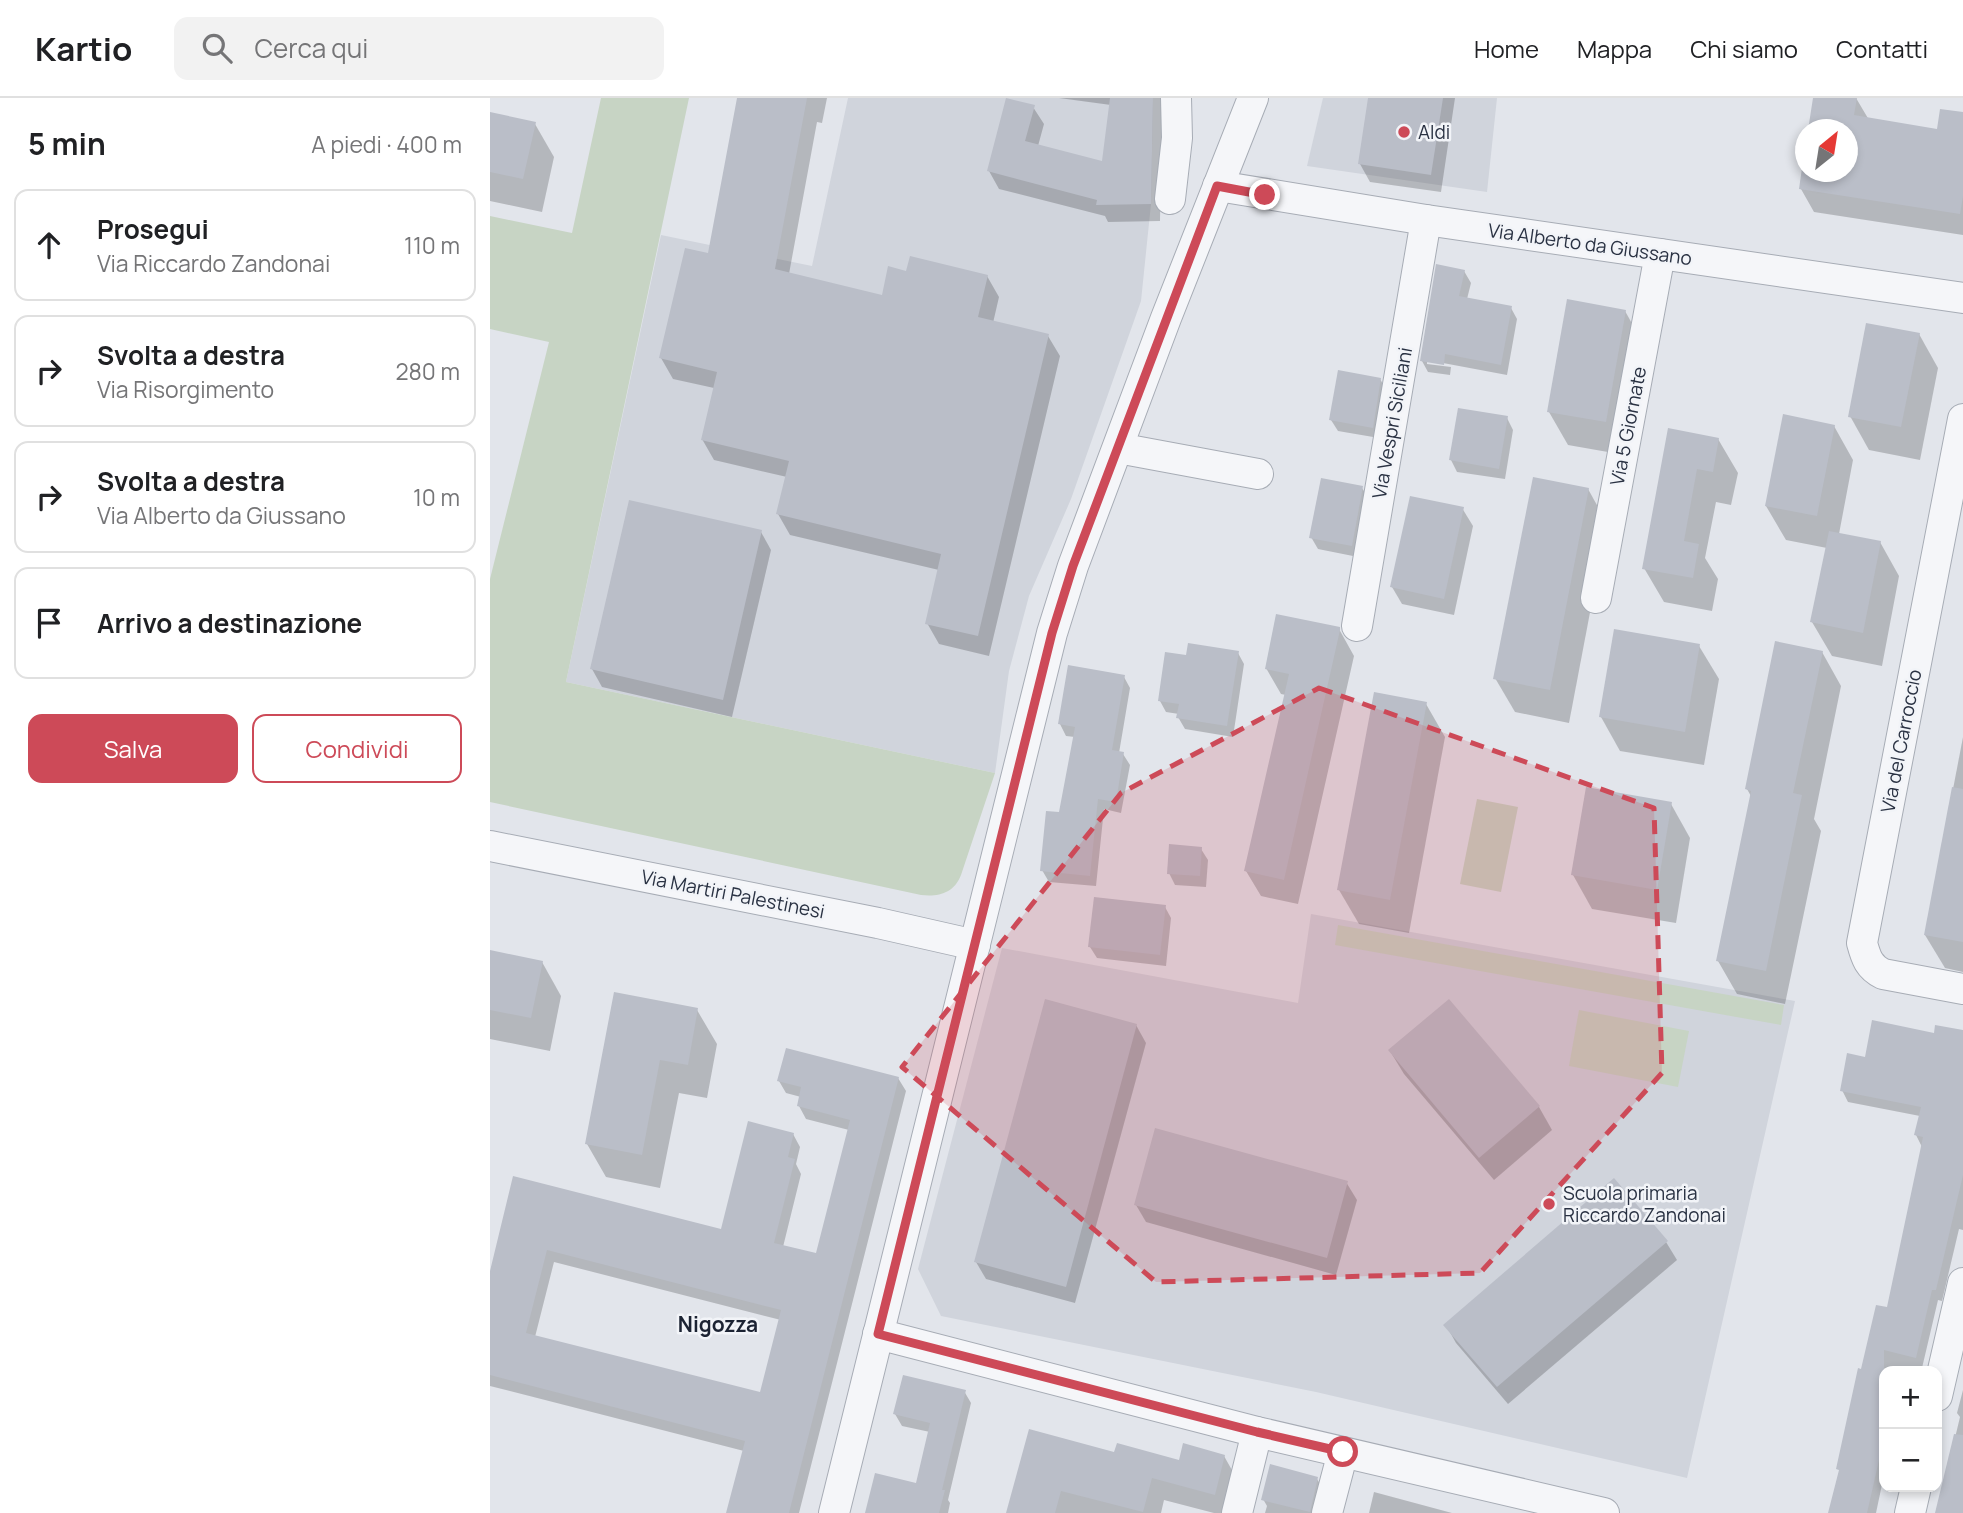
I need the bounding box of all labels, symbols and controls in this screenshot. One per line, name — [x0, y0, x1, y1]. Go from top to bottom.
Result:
search box — [174, 17, 664, 80]
text: Kartio — [35, 26, 132, 71]
icon: search — [198, 29, 236, 67]
text: Cerca qui — [254, 30, 368, 66]
text: Home — [1474, 32, 1539, 65]
text: Mappa — [1577, 32, 1652, 65]
text: Chi siamo — [1690, 32, 1798, 65]
text: Contatti — [1836, 32, 1928, 65]
place label: Aldi — [1418, 119, 1450, 145]
north arrow — [1795, 119, 1858, 182]
text: 5 min — [28, 123, 106, 164]
marker: Aldi — [1396, 124, 1412, 140]
text: A piedi · 400 m — [311, 128, 462, 160]
route end — [1249, 179, 1280, 210]
text: Prosegui — [97, 211, 209, 247]
street label: Via Alberto da Giussano — [1486, 217, 1694, 271]
icon: ahead — [30, 226, 68, 264]
text: 110 m — [404, 229, 460, 261]
text: Via Riccardo Zandonai — [97, 247, 330, 279]
text: Svolta a destra — [97, 337, 285, 373]
street label: Via Vespri Siciliani — [1366, 345, 1418, 501]
icon: right — [30, 352, 68, 390]
text: 280 m — [395, 355, 460, 387]
street label: Via 5 Giornate — [1604, 364, 1652, 488]
text: Via Risorgimento — [97, 373, 274, 405]
text: Svolta a destra — [97, 463, 285, 499]
icon: right — [30, 478, 68, 516]
text: 10 m — [413, 481, 460, 513]
text: Via Alberto da Giussano — [97, 499, 346, 531]
icon: arrive — [30, 604, 68, 642]
text: Arrivo a destinazione — [97, 605, 362, 641]
street label: Via del Carroccio — [1874, 667, 1928, 815]
button: Salva — [28, 714, 238, 783]
button: Condividi — [252, 714, 462, 783]
street label: Via Martiri Palestinesi — [639, 863, 827, 925]
place label: Scuola primaria Riccardo Zandonai — [1563, 1180, 1726, 1228]
marker: Scuola primaria Riccardo Zandonai — [1541, 1196, 1557, 1212]
district label: Nigozza — [678, 1310, 758, 1338]
map controls — [1879, 1366, 1942, 1492]
button: + — [1879, 1366, 1942, 1429]
button: − — [1879, 1429, 1942, 1492]
route start — [1327, 1436, 1358, 1467]

